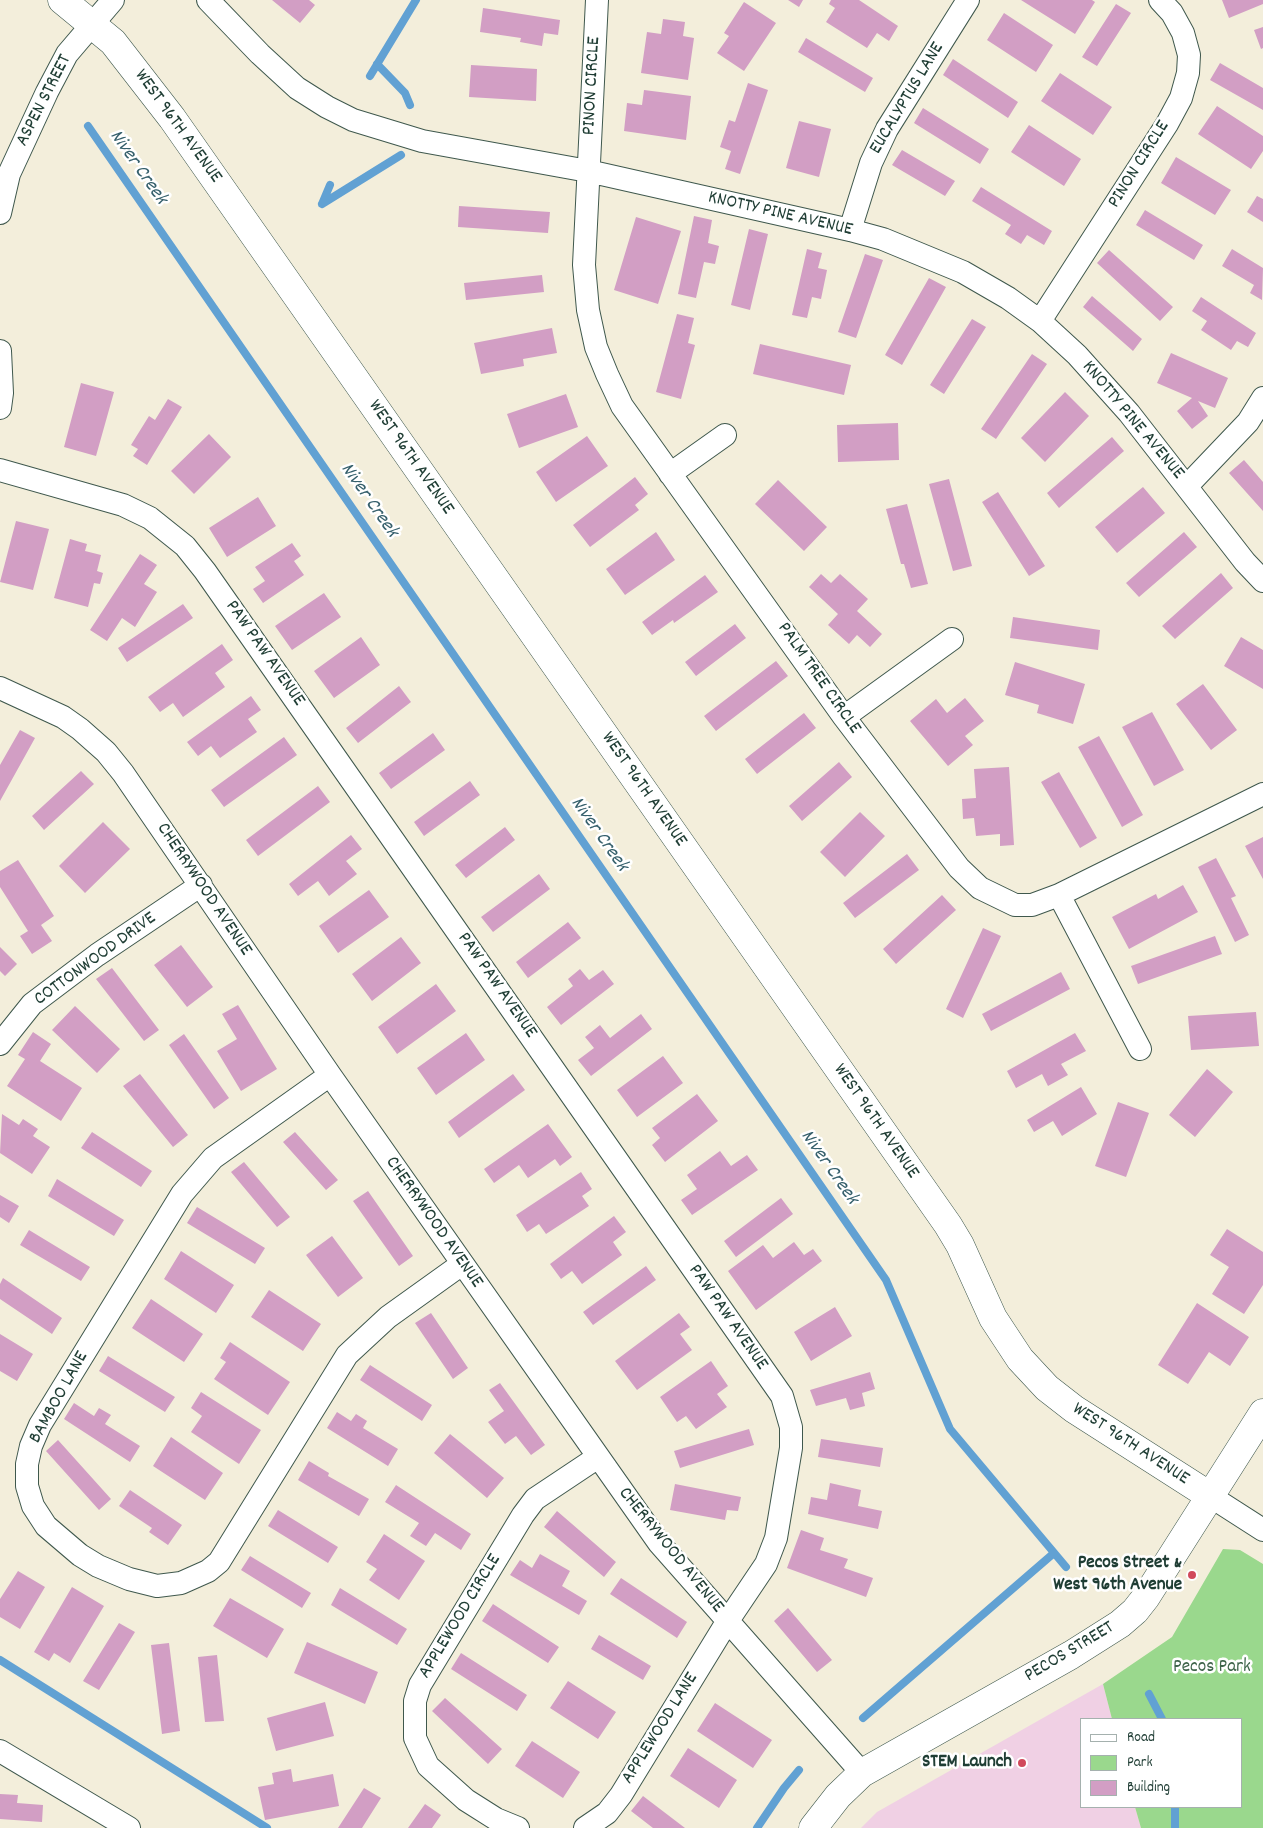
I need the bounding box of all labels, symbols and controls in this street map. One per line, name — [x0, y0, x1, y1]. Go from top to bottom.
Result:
street label: PINON CIRCLE — [579, 36, 607, 136]
street label: EUCALYPTUS LANE — [866, 39, 950, 159]
street label: ASPEN STREET — [12, 51, 78, 151]
street label: WEST 96TH AVENUE — [128, 66, 226, 188]
street label: PINON CIRCLE — [1104, 117, 1176, 213]
water label: Niver Creek — [103, 126, 171, 210]
street label: KNOTTY PINE AVENUE — [705, 187, 855, 243]
street label: KNOTTY PINE AVENUE — [1076, 357, 1188, 485]
street label: WEST 96TH AVENUE — [362, 396, 458, 520]
water label: Niver Creek — [334, 459, 402, 543]
street label: PAW PAW AVENUE — [219, 597, 309, 711]
street label: PALM TREE CIRCLE — [771, 619, 865, 739]
street label: WEST 96TH AVENUE — [595, 728, 691, 852]
water label: Niver Creek — [564, 793, 632, 877]
street label: CHERRYWOOD AVENUE — [150, 819, 256, 961]
street label: COTTONWOOD DRIVE — [30, 908, 162, 1012]
street label: PAW PAW AVENUE — [451, 929, 541, 1043]
street label: WEST 96TH AVENUE — [827, 1060, 923, 1184]
water label: Niver Creek — [794, 1126, 862, 1210]
street label: CHERRYWOOD AVENUE — [379, 1153, 487, 1293]
street label: PAW PAW AVENUE — [682, 1261, 772, 1375]
street label: BAMBOO LANE — [25, 1348, 95, 1448]
street label: WEST 96TH AVENUE — [1067, 1399, 1193, 1491]
street label: CHERRYWOOD AVENUE — [612, 1483, 728, 1619]
street label: APPLEWOOD CIRCLE — [415, 1551, 507, 1683]
place label: Pecos Street & West 96th Avenue — [1053, 1553, 1182, 1597]
marker: Pecos Street & West 96th Avenue — [1186, 1569, 1198, 1581]
street label: PECOS STREET — [1021, 1617, 1119, 1689]
park label: Pecos Park — [1173, 1657, 1251, 1679]
street label: APPLEWOOD LANE — [618, 1669, 704, 1789]
legend — [1080, 1718, 1243, 1808]
text: Road — [1127, 1727, 1155, 1749]
place label: STEM Launch — [922, 1752, 1012, 1774]
text: Park — [1127, 1752, 1153, 1774]
marker: STEM Launch — [1016, 1757, 1028, 1769]
text: Building — [1127, 1777, 1170, 1799]

